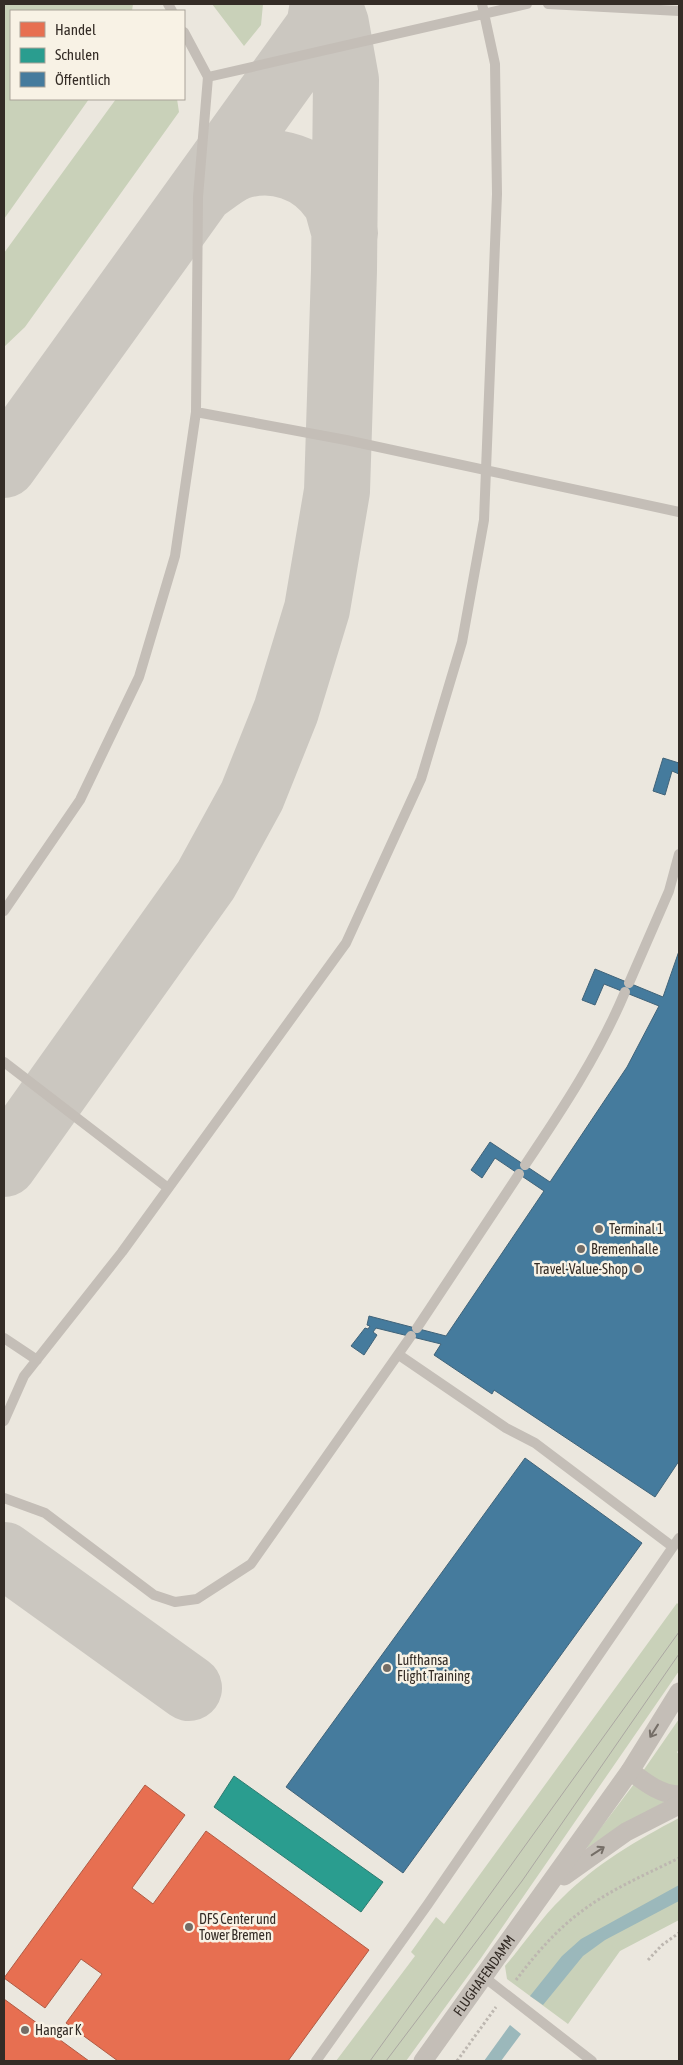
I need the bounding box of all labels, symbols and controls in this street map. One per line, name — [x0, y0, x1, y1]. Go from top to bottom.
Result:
legend — [10, 10, 185, 100]
text: Handel — [55, 21, 96, 38]
text: Schulen — [55, 46, 99, 63]
text: Öffentlich — [55, 71, 111, 88]
place label: Terminal 1 — [609, 1221, 664, 1237]
marker: Terminal 1 — [593, 1223, 605, 1235]
place label: Bremenhalle — [591, 1241, 658, 1257]
marker: Bremenhalle — [575, 1243, 587, 1255]
place label: Travel-Value-Shop — [534, 1261, 628, 1277]
marker: Travel-Value-Shop — [632, 1263, 644, 1275]
place label: Lufthansa Flight Training — [397, 1652, 470, 1684]
marker: Lufthansa Flight Training — [381, 1662, 393, 1674]
one-way arrow — [649, 1724, 659, 1738]
one-way arrow — [591, 1845, 605, 1856]
place label: DFS Center und Tower Bremen — [199, 1911, 276, 1943]
marker: DFS Center und Tower Bremen — [183, 1921, 195, 1933]
street label: FLUGHAFENDAMM — [450, 1932, 518, 2019]
place label: Hangar K — [35, 2022, 82, 2038]
marker: Hangar K — [19, 2024, 31, 2036]

